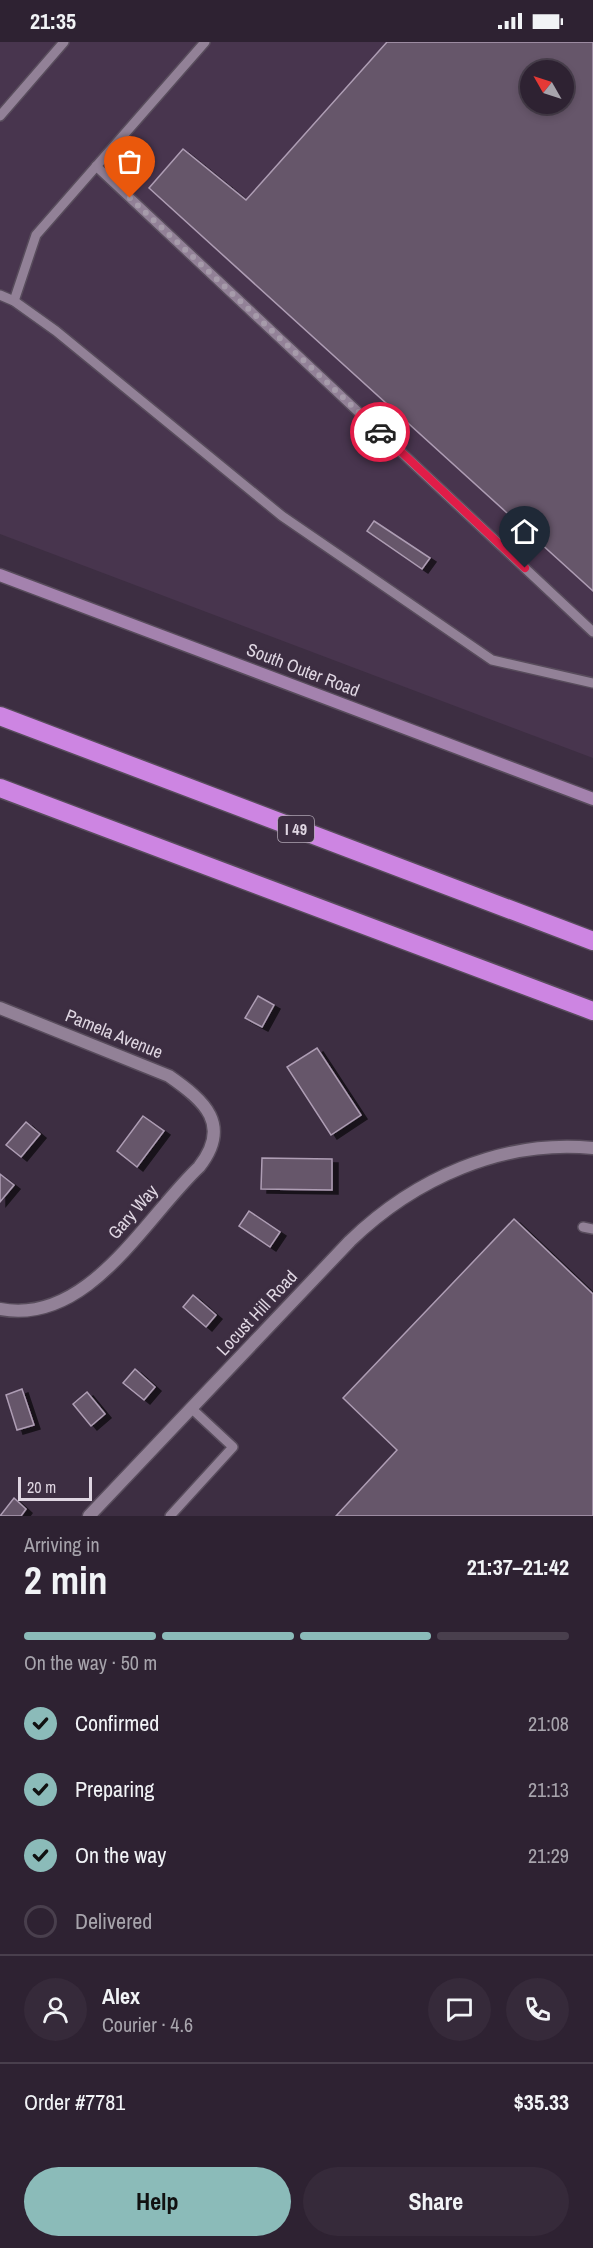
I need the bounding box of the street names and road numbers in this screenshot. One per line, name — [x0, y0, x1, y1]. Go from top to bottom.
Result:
street label: South Outer Road — [243, 637, 363, 703]
road number: I 49 — [278, 816, 314, 842]
street label: Pamela Avenue — [62, 1003, 167, 1064]
street label: Gary Way — [102, 1178, 164, 1244]
street label: Locust Hill Road — [211, 1265, 303, 1361]

